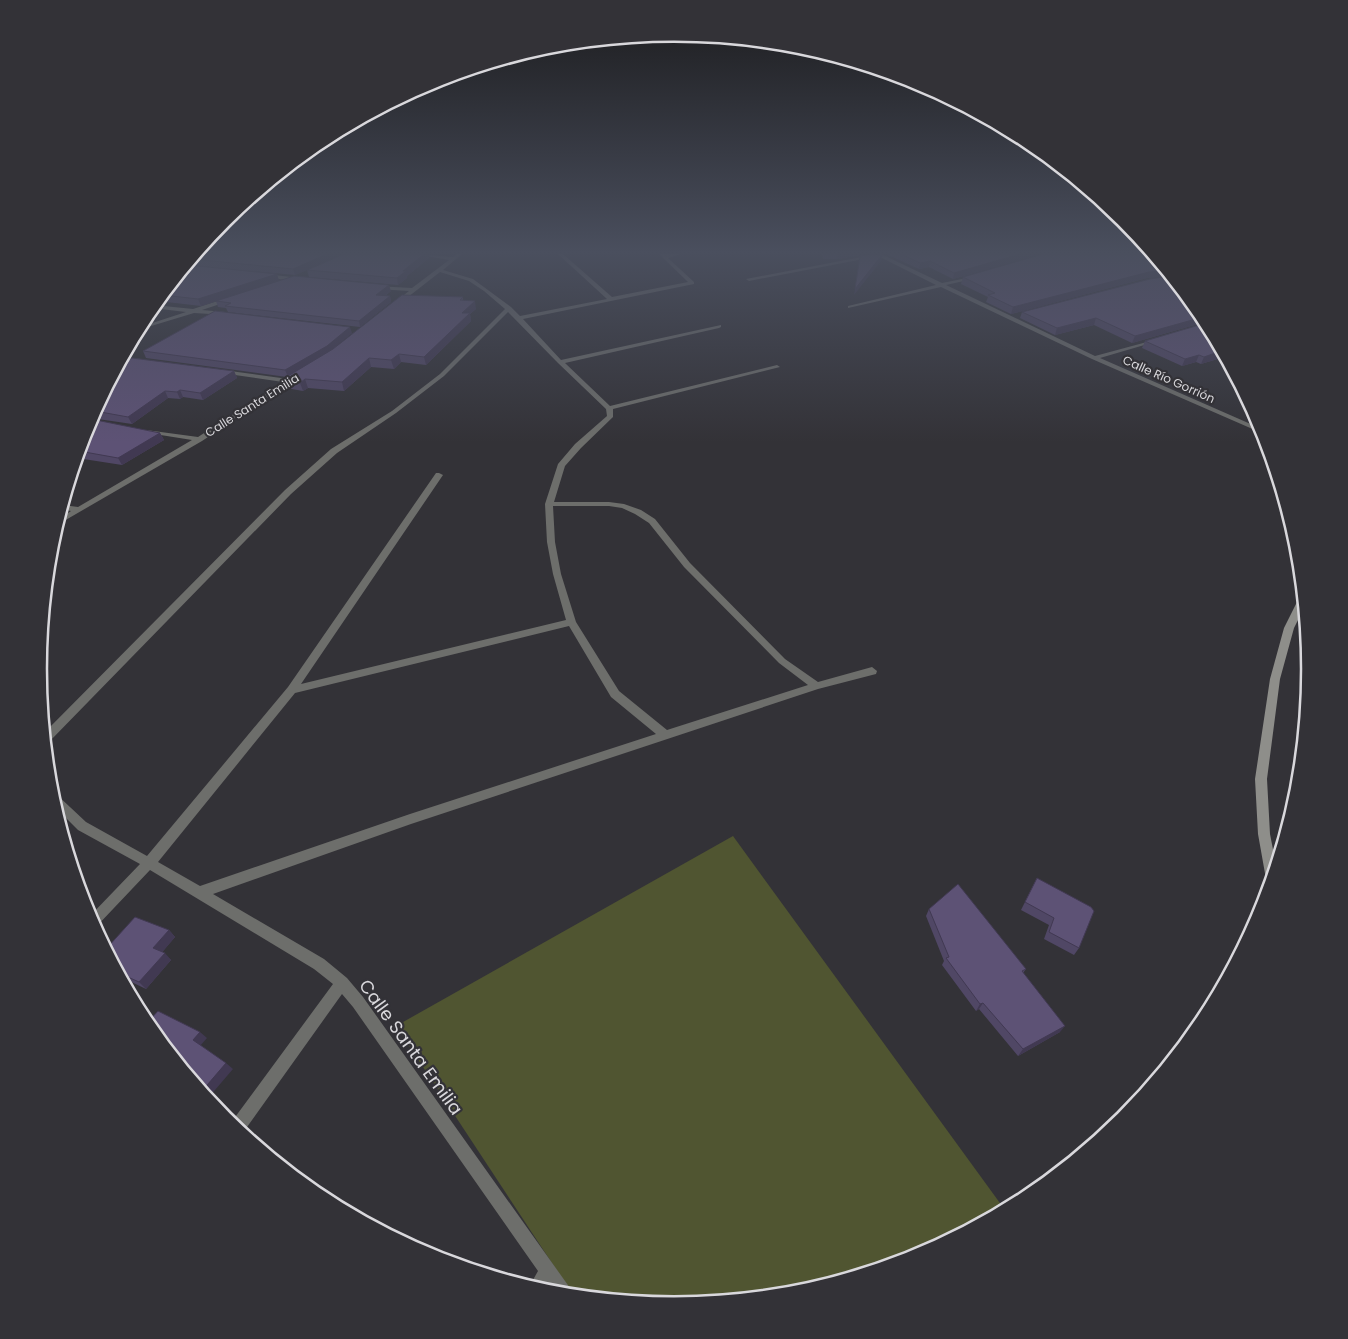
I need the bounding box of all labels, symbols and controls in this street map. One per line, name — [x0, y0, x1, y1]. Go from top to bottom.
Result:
street label: Calle Río Gorrión — [1120, 351, 1218, 407]
street label: Calle Santa Emilia — [202, 369, 302, 441]
street label: Calle Santa Emilia — [353, 974, 469, 1120]

